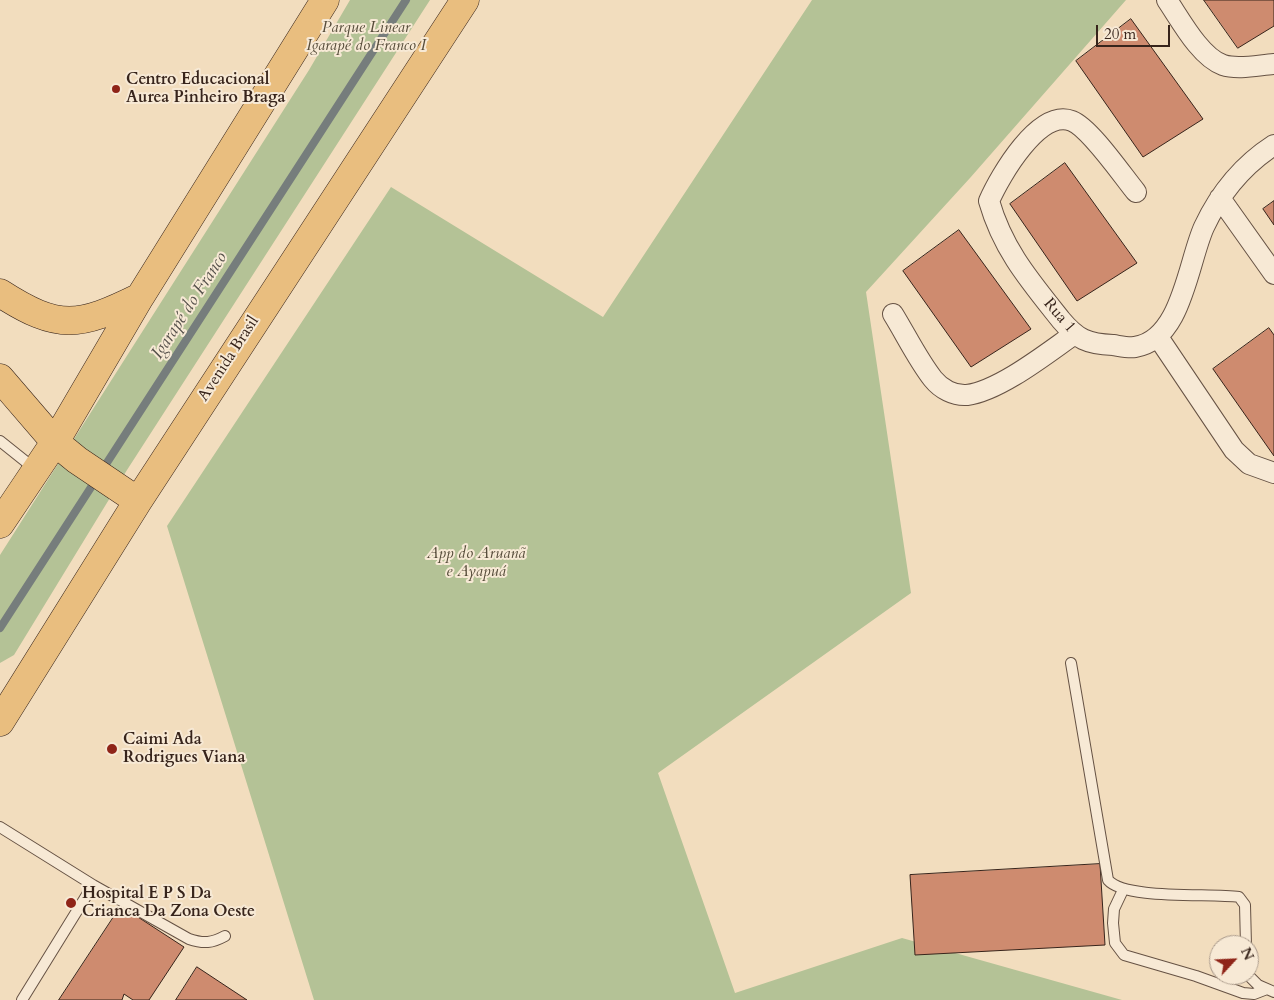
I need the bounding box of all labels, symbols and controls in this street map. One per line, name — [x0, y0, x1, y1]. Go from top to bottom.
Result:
scale bar — [1099, 15, 1173, 47]
park label: Parque Linear Igarapé do Franco I — [306, 18, 426, 56]
text: 20 m — [1104, 24, 1136, 44]
place label: Centro Educacional Aurea Pinheiro Braga — [126, 70, 286, 108]
marker: Centro Educacional Aurea Pinheiro Braga — [110, 83, 122, 95]
water label: Igarapé do Franco — [147, 248, 233, 364]
street label: Rua 1 — [1039, 295, 1079, 337]
street label: Avenida Brasil — [194, 313, 264, 405]
park label: App do Aruanã e Ayapuá — [427, 544, 525, 582]
place label: Caimi Ada Rodrigues Viana — [123, 730, 245, 768]
marker: Caimi Ada Rodrigues Viana — [105, 742, 119, 756]
place label: Hospital E P S Da Crianca Da Zona Oeste — [82, 884, 255, 922]
marker: Hospital E P S Da Crianca Da Zona Oeste — [64, 896, 78, 910]
north arrow — [1209, 935, 1259, 985]
text: N — [1236, 944, 1258, 963]

